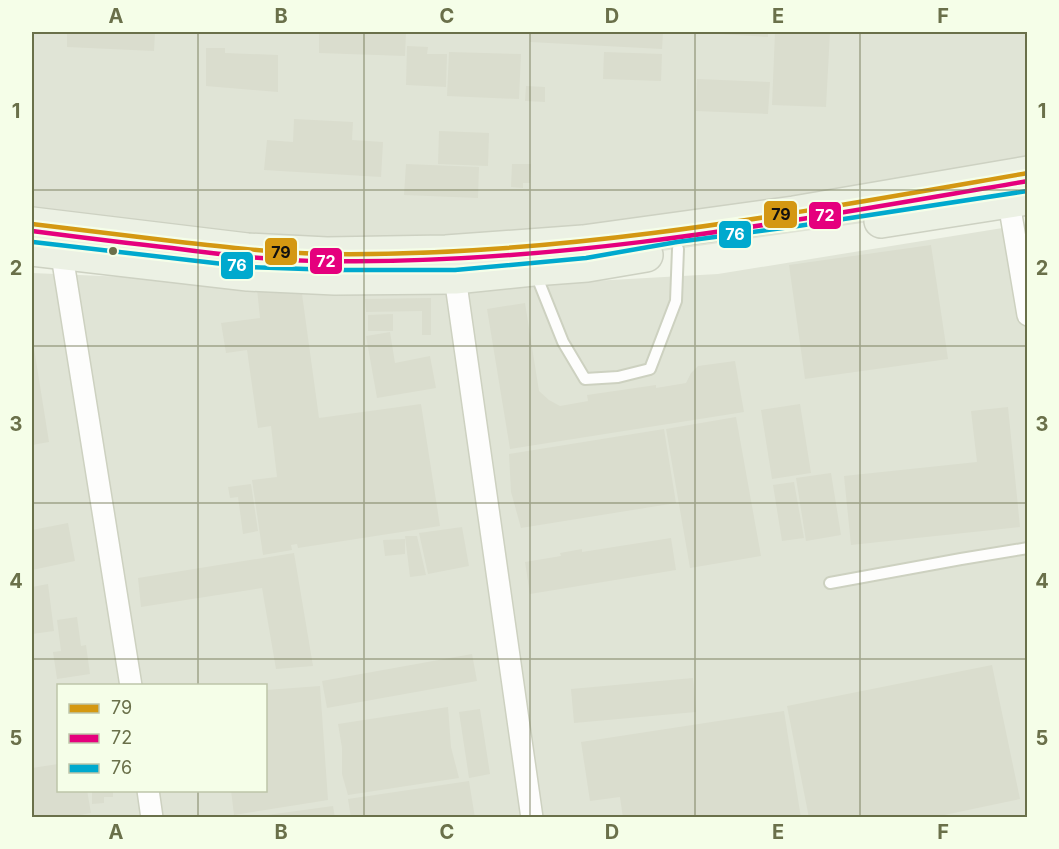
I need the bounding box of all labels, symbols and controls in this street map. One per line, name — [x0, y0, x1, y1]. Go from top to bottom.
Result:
text: A — [109, 4, 124, 28]
text: B — [274, 4, 288, 28]
text: C — [440, 4, 454, 28]
text: D — [605, 4, 619, 28]
text: E — [772, 4, 784, 28]
text: F — [937, 4, 949, 28]
text: 1 — [12, 99, 20, 123]
text: 1 — [1038, 99, 1046, 123]
line badge: 79 — [763, 200, 798, 229]
line badge: 72 — [808, 201, 842, 230]
text: 79 — [771, 204, 791, 224]
text: 72 — [815, 205, 835, 225]
line badge: 76 — [718, 220, 752, 249]
text: 76 — [725, 224, 745, 244]
line badge: 79 — [264, 237, 298, 266]
text: 79 — [271, 242, 291, 262]
unlabelled marker — [107, 245, 119, 257]
line badge: 72 — [309, 247, 343, 275]
line badge: 76 — [220, 251, 254, 280]
text: 72 — [316, 251, 336, 271]
text: 76 — [227, 255, 247, 275]
text: 2 — [10, 256, 22, 280]
text: 2 — [1036, 256, 1048, 280]
text: 3 — [10, 412, 22, 436]
text: 3 — [1036, 412, 1048, 436]
text: 4 — [9, 569, 23, 593]
text: 4 — [1035, 569, 1049, 593]
legend — [57, 684, 267, 792]
text: 79 — [111, 697, 132, 718]
text: 5 — [10, 726, 22, 750]
text: 5 — [1036, 726, 1048, 750]
text: 72 — [111, 727, 132, 748]
text: 76 — [111, 757, 132, 778]
text: A — [109, 820, 124, 844]
text: B — [274, 820, 288, 844]
text: C — [440, 820, 454, 844]
text: D — [605, 820, 619, 844]
text: E — [772, 820, 784, 844]
text: F — [937, 820, 949, 844]

